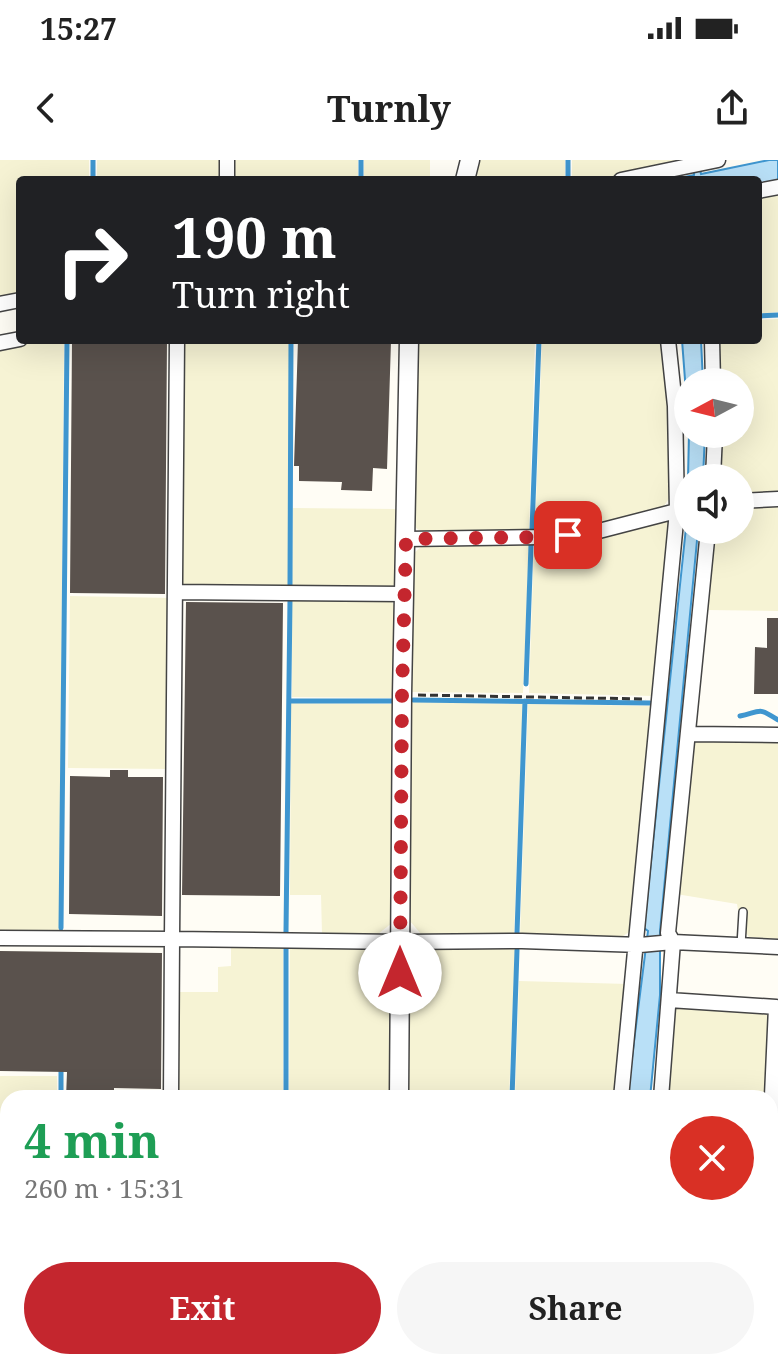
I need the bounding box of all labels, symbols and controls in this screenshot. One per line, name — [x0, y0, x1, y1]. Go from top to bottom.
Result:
text: 15:27 — [40, 8, 117, 49]
text: Turnly — [327, 84, 451, 133]
icon: back — [24, 86, 68, 130]
icon: share — [710, 86, 754, 130]
text: 190 m — [172, 198, 337, 274]
icon: right — [40, 208, 144, 312]
text: Turn right — [172, 270, 350, 319]
north arrow — [674, 368, 754, 448]
map controls — [674, 368, 754, 544]
button: sound — [674, 464, 754, 544]
pin — [534, 501, 602, 569]
icon: arrive — [546, 513, 590, 557]
position arrow — [358, 931, 442, 1015]
text: 4 min — [24, 1107, 160, 1172]
button: close — [670, 1116, 754, 1200]
text: 260 m · 15:31 — [24, 1170, 185, 1206]
button: Exit — [24, 1262, 381, 1354]
button: Share — [397, 1262, 754, 1354]

